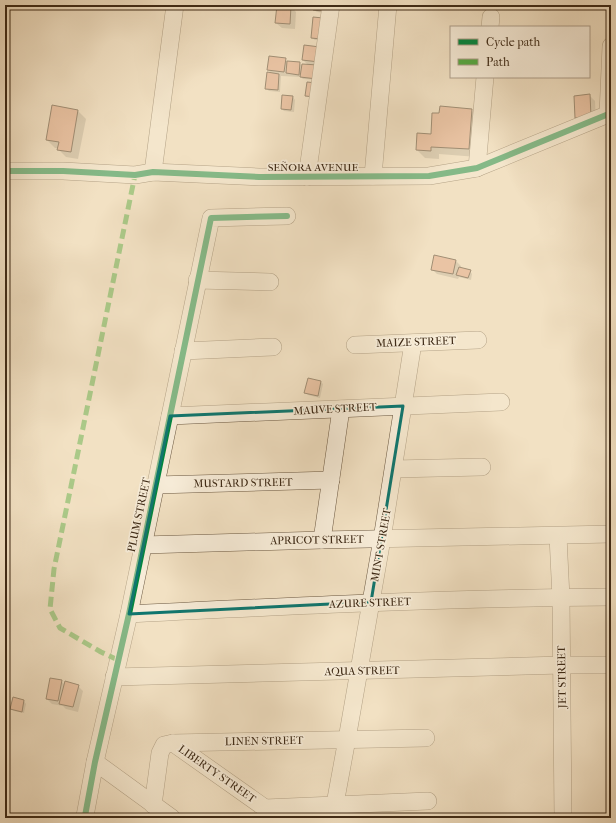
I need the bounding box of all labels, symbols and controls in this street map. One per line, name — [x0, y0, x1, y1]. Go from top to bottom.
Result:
legend — [450, 26, 590, 78]
text: Cycle path — [486, 35, 541, 49]
text: Path — [486, 55, 510, 69]
street label: SEÑORA AVENUE — [268, 161, 359, 174]
street label: MAIZE STREET — [376, 334, 457, 350]
street label: MAUVE STREET — [293, 400, 378, 418]
street label: PLUM STREET — [125, 476, 153, 553]
street label: MUSTARD STREET — [193, 476, 293, 490]
street label: MINT STREET — [368, 507, 394, 583]
street label: APRICOT STREET — [269, 533, 365, 547]
street label: AZURE STREET — [328, 595, 412, 611]
street label: JET STREET — [555, 645, 569, 709]
street label: AQUA STREET — [323, 664, 400, 678]
street label: LINEN STREET — [225, 734, 304, 748]
street label: LIBERTY STREET — [176, 742, 259, 806]

